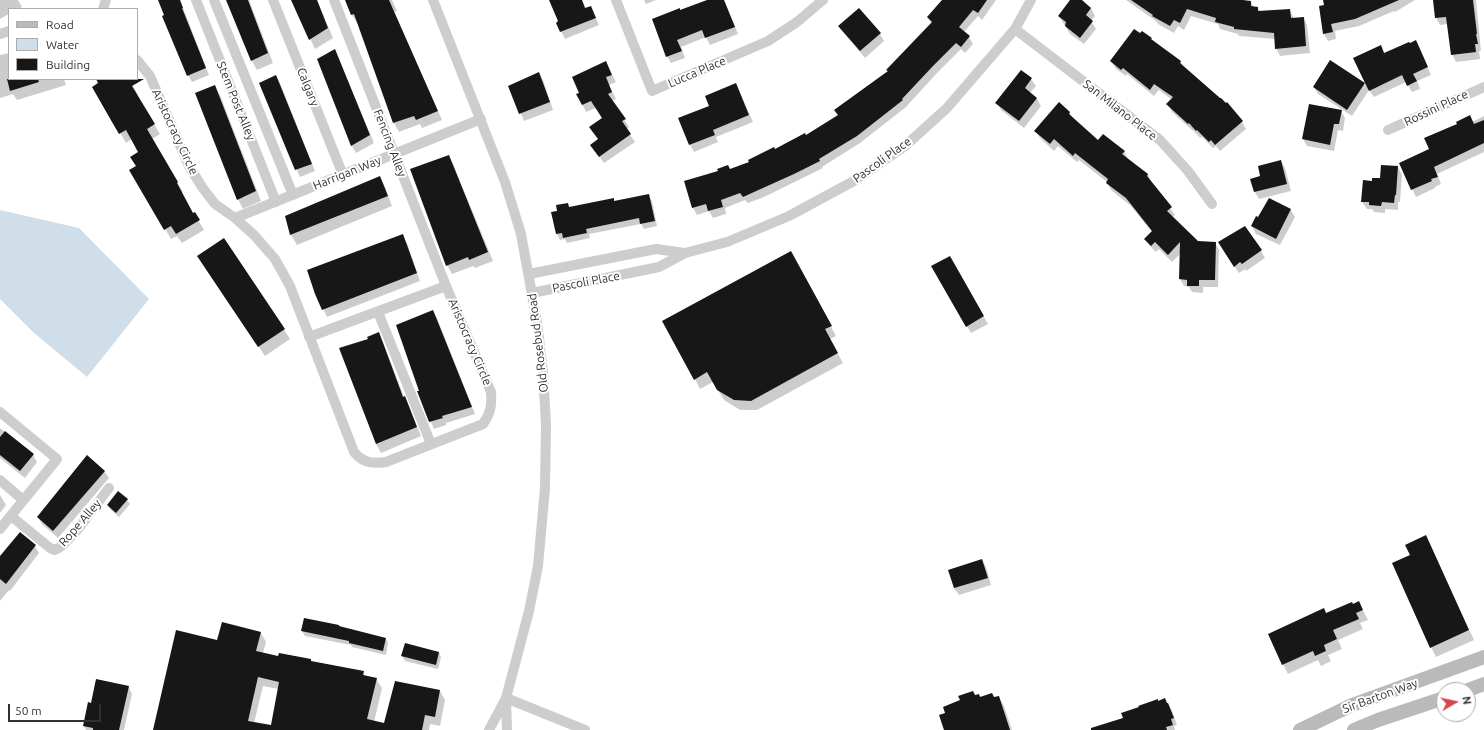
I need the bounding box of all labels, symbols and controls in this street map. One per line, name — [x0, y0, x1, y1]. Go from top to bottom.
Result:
legend — [8, 8, 138, 80]
text: Road — [46, 18, 74, 31]
text: Water — [46, 38, 79, 51]
street label: Lucca Place — [666, 53, 728, 91]
text: Building — [46, 58, 90, 71]
street label: Stem Post Alley — [214, 59, 258, 143]
street label: Calgary — [294, 66, 322, 108]
street label: San Milano Place — [1080, 77, 1160, 143]
street label: Aristocracy Circle — [149, 87, 201, 177]
street label: Rossini Place — [1402, 87, 1470, 129]
street label: Fencing Alley — [371, 107, 409, 179]
street label: Pascoli Place — [850, 134, 914, 186]
street label: Harrigan Way — [311, 153, 383, 193]
street label: Pascoli Place — [551, 268, 621, 296]
street label: Old Rosebud Road — [525, 293, 551, 393]
street label: Aristocracy Circle — [445, 296, 495, 388]
street label: Rope Alley — [56, 497, 104, 549]
street label: Sir Barton Way — [1340, 676, 1420, 716]
north arrow — [1436, 682, 1476, 722]
text: N — [1460, 695, 1473, 705]
scale bar — [10, 696, 103, 722]
text: 50 m — [15, 704, 42, 717]

